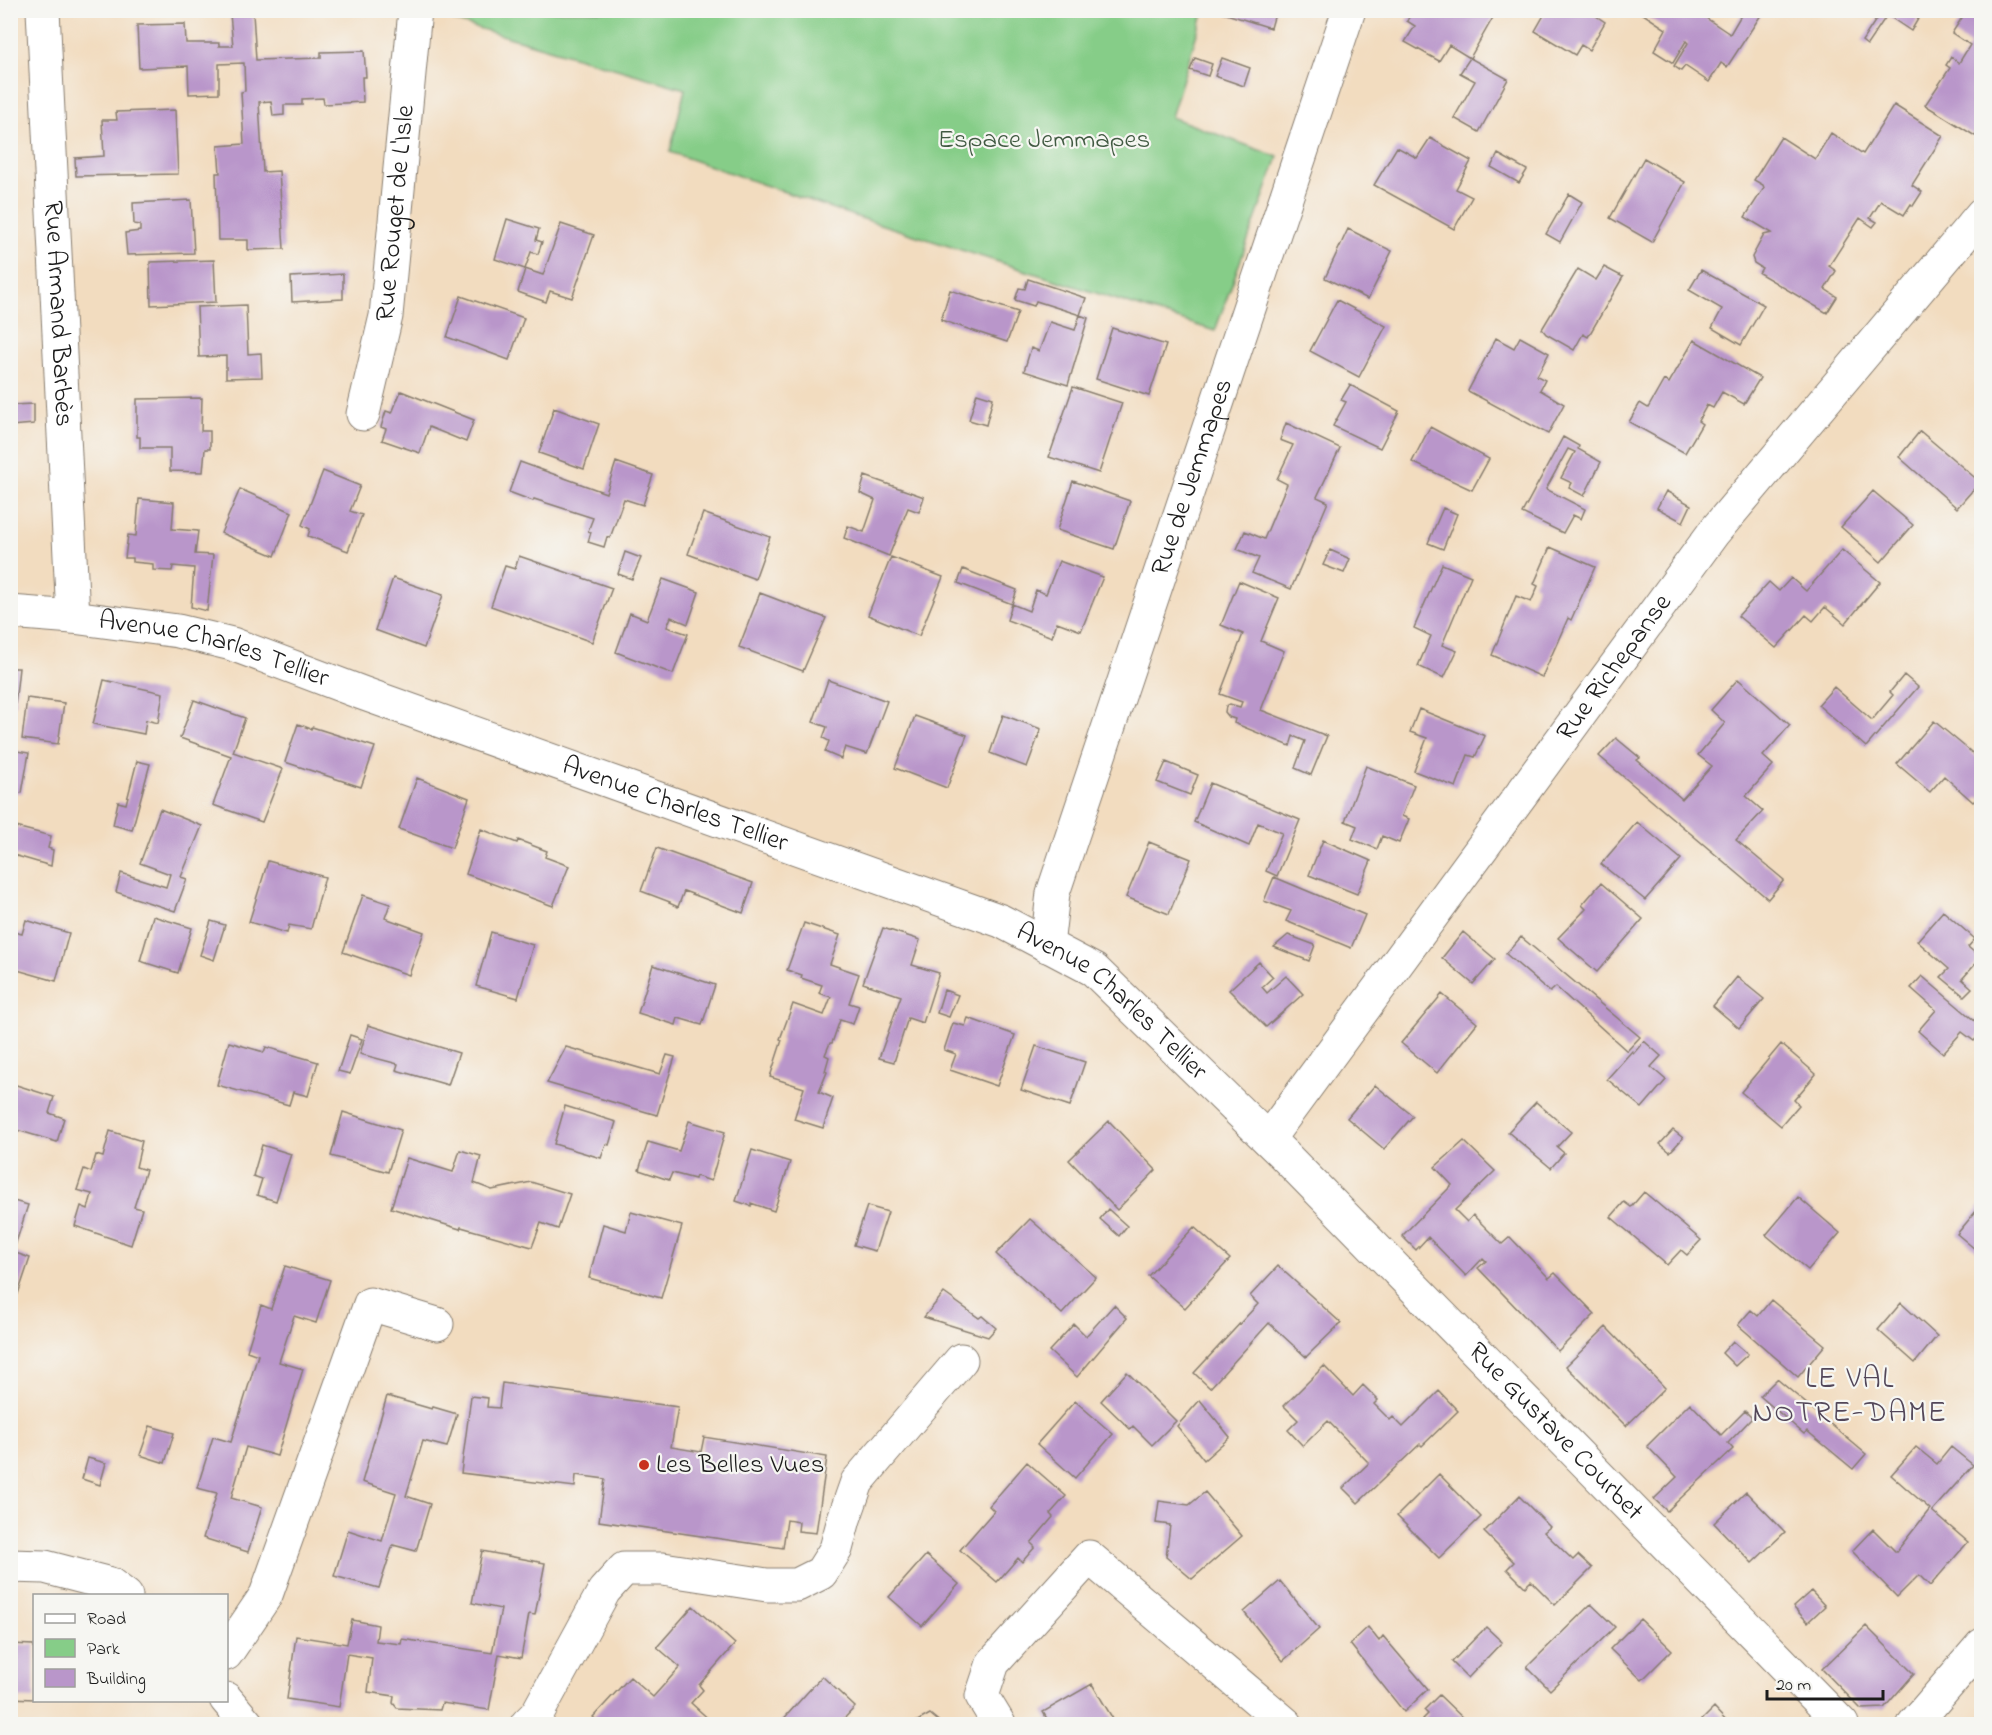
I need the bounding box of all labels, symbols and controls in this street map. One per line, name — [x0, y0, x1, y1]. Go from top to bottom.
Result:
street label: Rue Rouget de L'Isle — [366, 102, 425, 323]
park label: Espace Jemmapes — [938, 121, 1150, 160]
street label: Rue Armand Barbès — [33, 200, 83, 428]
street label: Rue de Jemmapes — [1141, 373, 1244, 581]
street label: Rue Richepanse — [1547, 585, 1682, 749]
street label: Avenue Charles Tellier — [96, 601, 335, 698]
street label: Avenue Charles Tellier — [557, 746, 794, 863]
street label: Avenue Charles Tellier — [1009, 913, 1217, 1090]
street label: Rue Gustave Courbet — [1458, 1333, 1652, 1530]
district label: LE VAL NOTRE-DAME — [1752, 1358, 1948, 1436]
place label: Les Belles Vues — [656, 1446, 824, 1485]
marker: Les Belles Vues — [637, 1458, 651, 1472]
legend — [33, 1594, 228, 1702]
text: Road — [87, 1607, 126, 1633]
text: Park — [87, 1637, 120, 1663]
scale bar — [1767, 1663, 1882, 1701]
text: Building — [86, 1667, 146, 1694]
text: 20 m — [1776, 1673, 1811, 1699]

